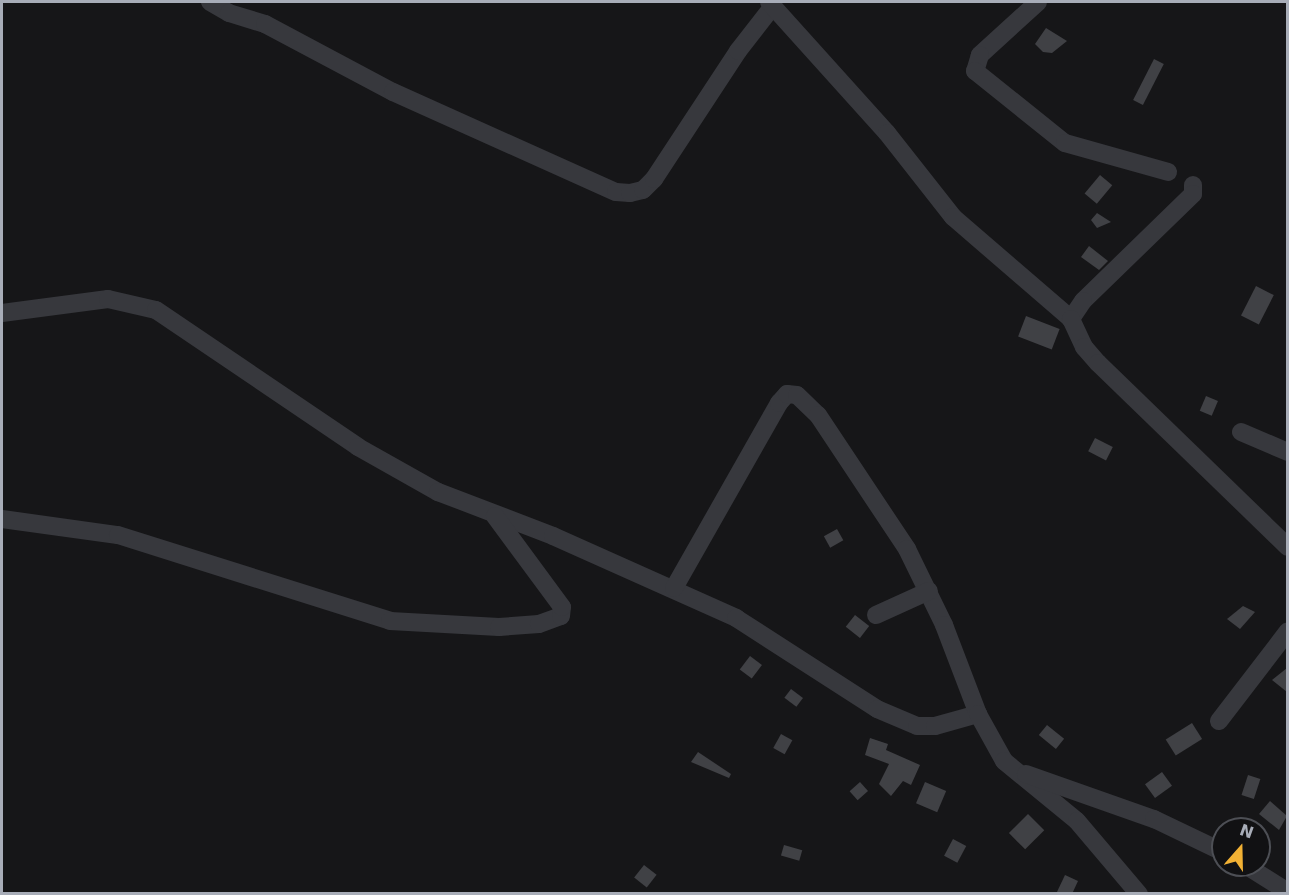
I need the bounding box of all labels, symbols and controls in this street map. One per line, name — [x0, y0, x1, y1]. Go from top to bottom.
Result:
north arrow — [1211, 817, 1271, 877]
text: N — [1237, 820, 1256, 843]

